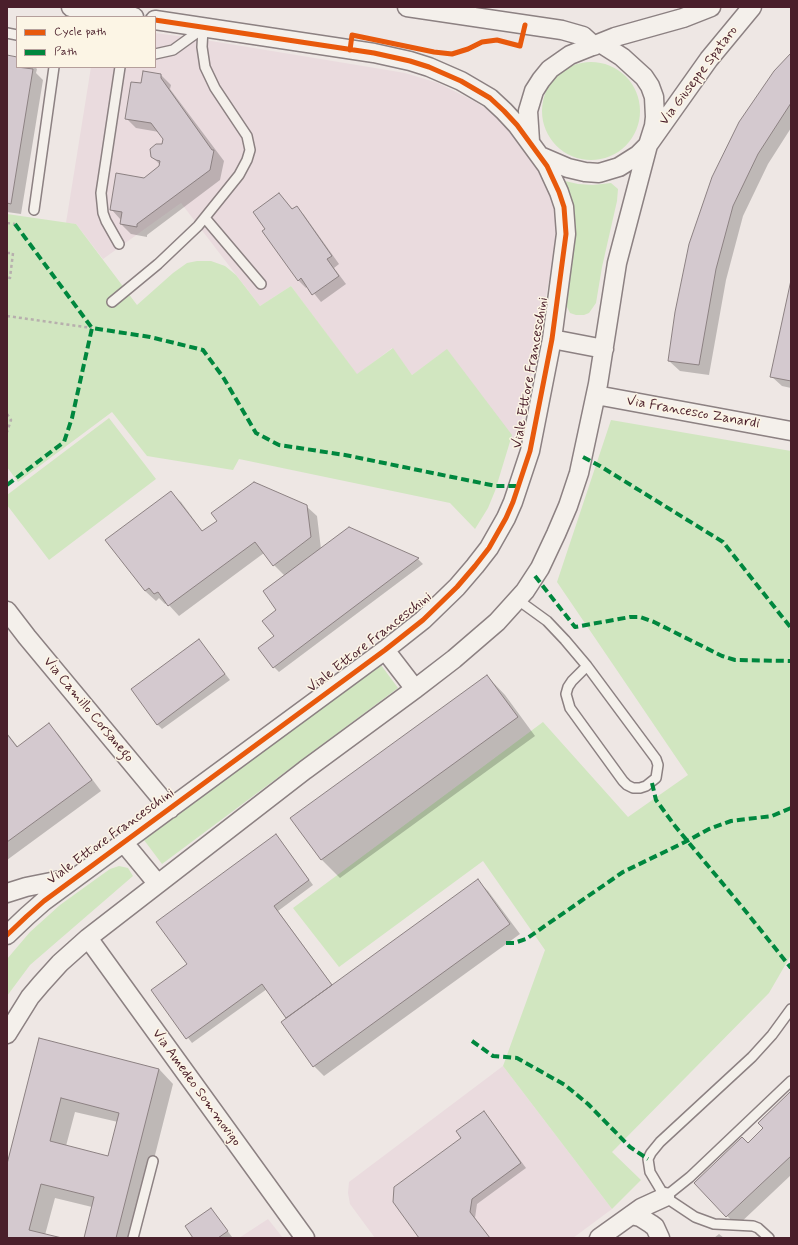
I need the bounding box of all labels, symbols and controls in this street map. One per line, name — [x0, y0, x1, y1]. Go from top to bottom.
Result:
legend — [16, 16, 156, 68]
street label: Via Giuseppe Spataro — [656, 23, 742, 129]
text: Cycle path — [54, 24, 106, 40]
text: Path — [54, 44, 77, 60]
street label: Viale Ettore Franceschini — [509, 296, 553, 450]
street label: Via Francesco Zanardi — [625, 393, 761, 433]
street label: Viale Ettore Franceschini — [304, 589, 436, 697]
street label: Via Camillo Corsanego — [39, 654, 137, 766]
street label: Viale Ettore Franceschini — [44, 785, 178, 889]
street label: Via Amedeo Sommovigo — [148, 1026, 244, 1150]

